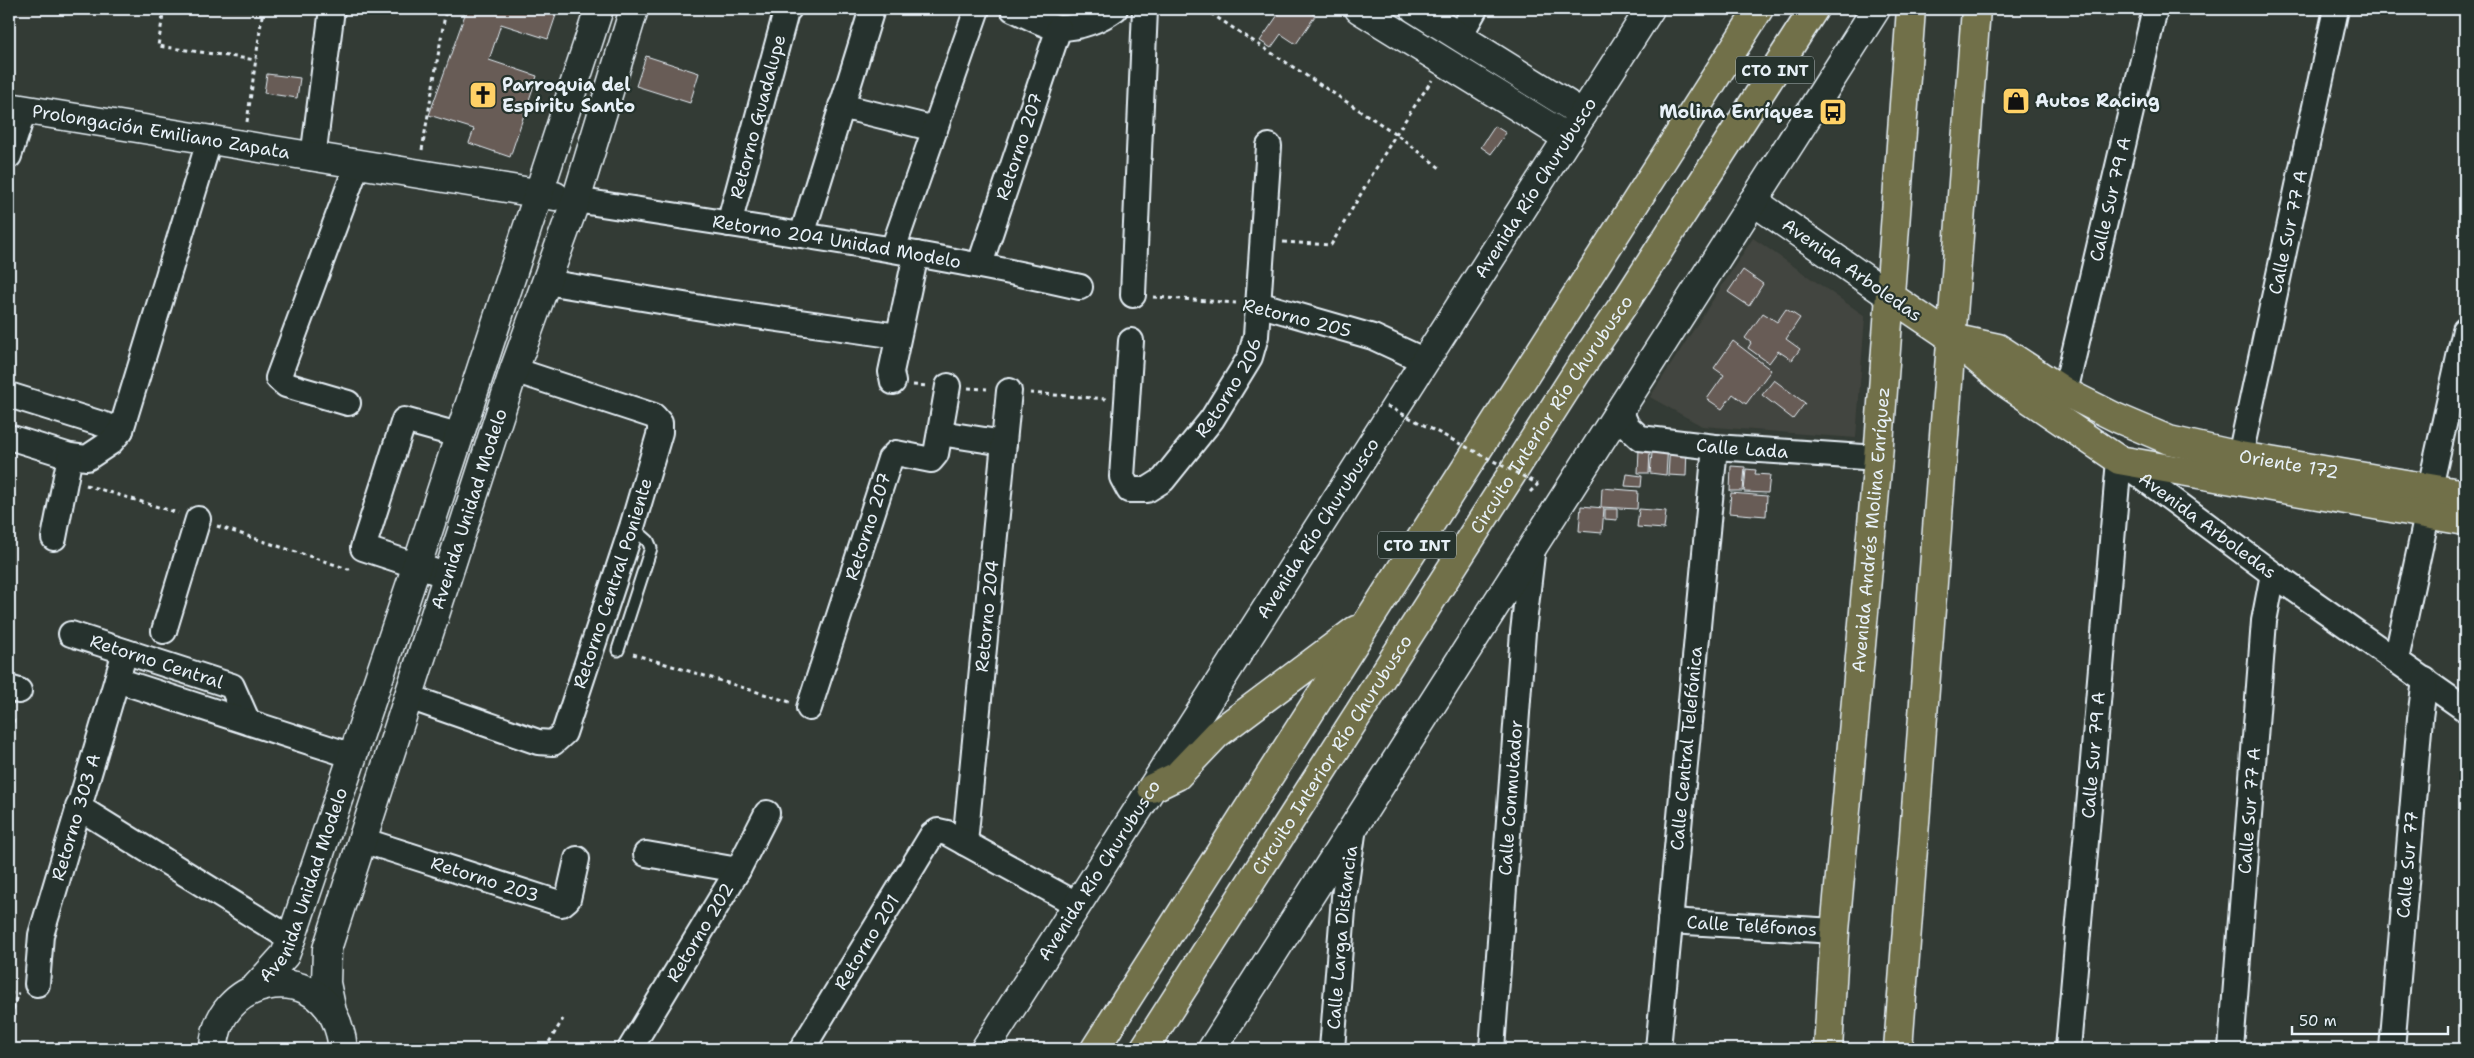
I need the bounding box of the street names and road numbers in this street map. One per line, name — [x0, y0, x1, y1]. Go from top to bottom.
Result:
street label: Retorno Guadalupe — [724, 32, 791, 202]
road number: CTO INT — [1736, 56, 1814, 84]
street label: Retorno 207 — [990, 89, 1049, 203]
street label: Avenida Río Churubusco — [1469, 93, 1602, 283]
street label: Prolongación Emiliano Zapata — [30, 99, 292, 165]
street label: Calle Sur 79 A — [2084, 135, 2137, 264]
street label: Calle Sur 77 A — [2263, 168, 2313, 297]
street label: Retorno 204 Unidad Modelo — [711, 209, 963, 274]
street label: Avenida Arboledas — [1777, 213, 1927, 327]
street label: Circuito Interior Río Churubusco — [1465, 291, 1638, 538]
street label: Retorno 205 — [1240, 293, 1354, 343]
street label: Retorno 206 — [1190, 335, 1267, 443]
street label: Avenida Andrés Molina Enríquez — [1847, 386, 1895, 674]
street label: Avenida Unidad Modelo — [425, 405, 513, 613]
street label: Avenida Río Churubusco — [1251, 433, 1385, 623]
street label: Calle Lada — [1695, 433, 1789, 464]
street label: Oriente 172 — [2237, 444, 2340, 484]
street label: Avenida Arboledas — [2134, 466, 2281, 584]
street label: Retorno 207 — [839, 469, 897, 583]
street label: Retorno Central Poniente — [567, 475, 658, 692]
road number: CTO INT — [1378, 532, 1456, 558]
street label: Retorno 204 — [970, 559, 1004, 673]
street label: Retorno Central — [87, 629, 227, 695]
street label: Circuito Interior Río Churubusco — [1246, 630, 1418, 880]
street label: Calle Central Telefónica — [1665, 645, 1708, 851]
street label: Calle Sur 79 A — [2076, 691, 2111, 820]
street label: Calle Conmutador — [1493, 719, 1528, 876]
street label: Calle Sur 77 A — [2233, 747, 2266, 875]
street label: Retorno 303 A — [46, 751, 106, 884]
street label: Avenida Río Churubusco — [1032, 775, 1166, 965]
street label: Avenida Unidad Modelo — [254, 784, 353, 988]
street label: Calle Sur 77 — [2391, 810, 2424, 919]
street label: Calle Larga Distancia — [1322, 844, 1363, 1031]
street label: Retorno 203 — [428, 851, 542, 908]
street label: Retorno 202 — [661, 878, 739, 987]
street label: Retorno 201 — [829, 890, 905, 994]
street label: Calle Teléfonos — [1686, 910, 1818, 942]

